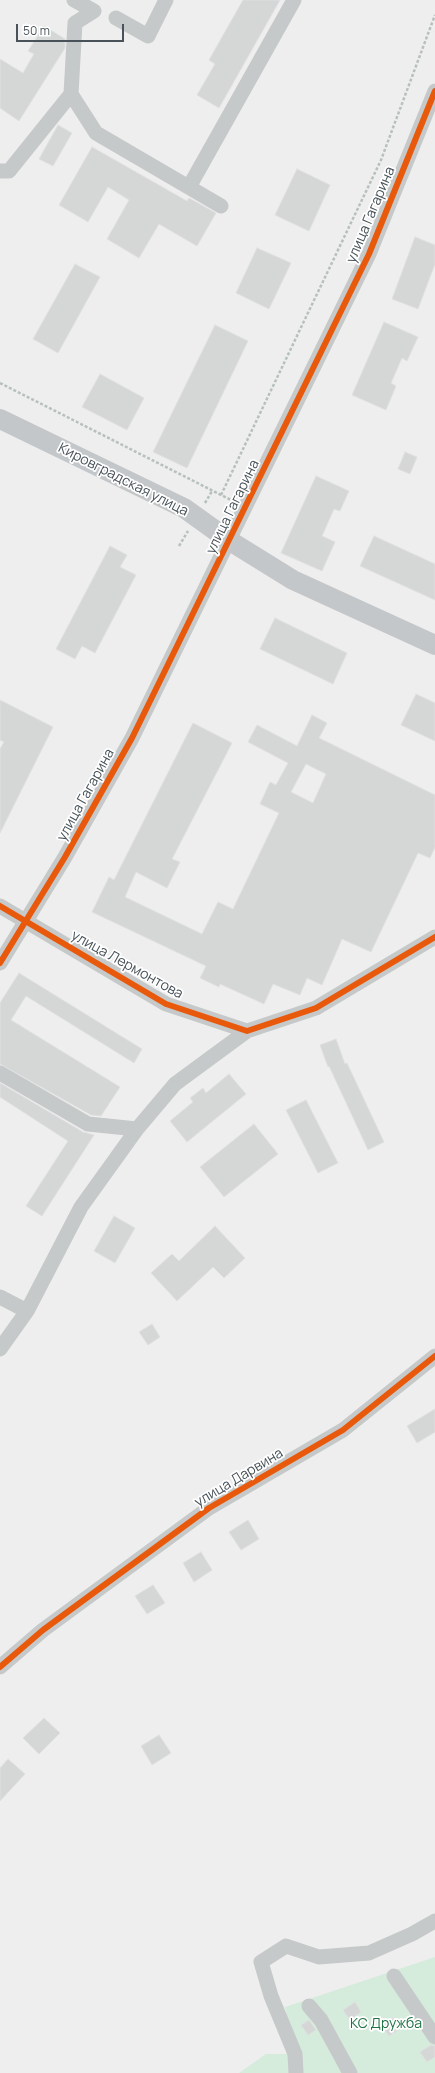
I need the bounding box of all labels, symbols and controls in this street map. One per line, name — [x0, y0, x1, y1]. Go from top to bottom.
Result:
scale bar — [18, 16, 126, 42]
text: 50 m — [23, 22, 50, 39]
street label: улица Гагарина — [343, 164, 399, 266]
street label: Кировградская улица — [55, 440, 191, 520]
street label: улица Гагарина — [203, 457, 263, 557]
street label: улица Гагарина — [54, 746, 118, 844]
street label: улица Лермонтова — [68, 927, 186, 1003]
street label: улица Дарвина — [192, 1445, 286, 1511]
park label: КС Дружба — [350, 2016, 422, 2032]

